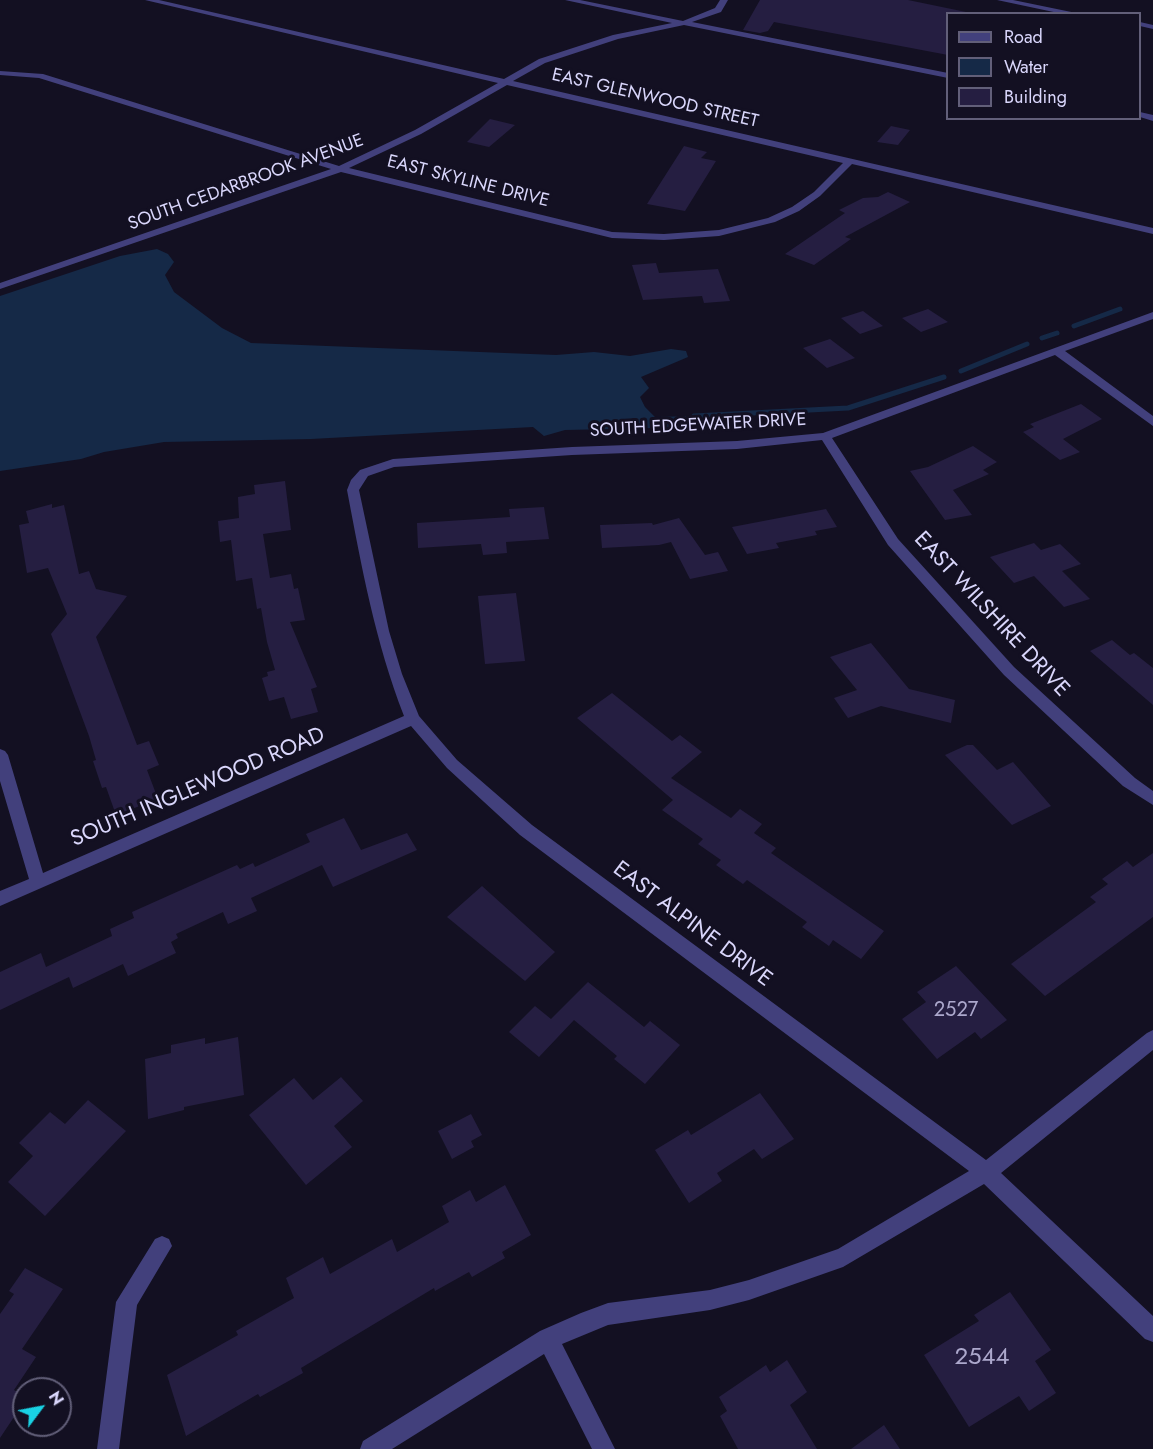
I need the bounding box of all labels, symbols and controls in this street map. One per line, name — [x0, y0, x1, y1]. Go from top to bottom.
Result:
legend — [946, 12, 1141, 120]
text: Road — [1004, 24, 1043, 50]
text: Water — [1004, 54, 1048, 80]
street label: EAST GLENWOOD STREET — [550, 65, 760, 133]
text: Building — [1004, 84, 1067, 110]
street label: SOUTH CEDARBROOK AVENUE — [125, 130, 367, 236]
street label: EAST SKYLINE DRIVE — [385, 151, 551, 213]
street label: SOUTH EDGEWATER DRIVE — [589, 410, 807, 442]
street label: EAST WILSHIRE DRIVE — [908, 527, 1074, 703]
street label: SOUTH INGLEWOOD ROAD — [67, 722, 329, 854]
street label: EAST ALPINE DRIVE — [607, 857, 777, 993]
house number: 2527 — [934, 999, 978, 1023]
house number: 2544 — [954, 1344, 1010, 1372]
north arrow — [12, 1377, 72, 1437]
text: N — [43, 1387, 69, 1410]

